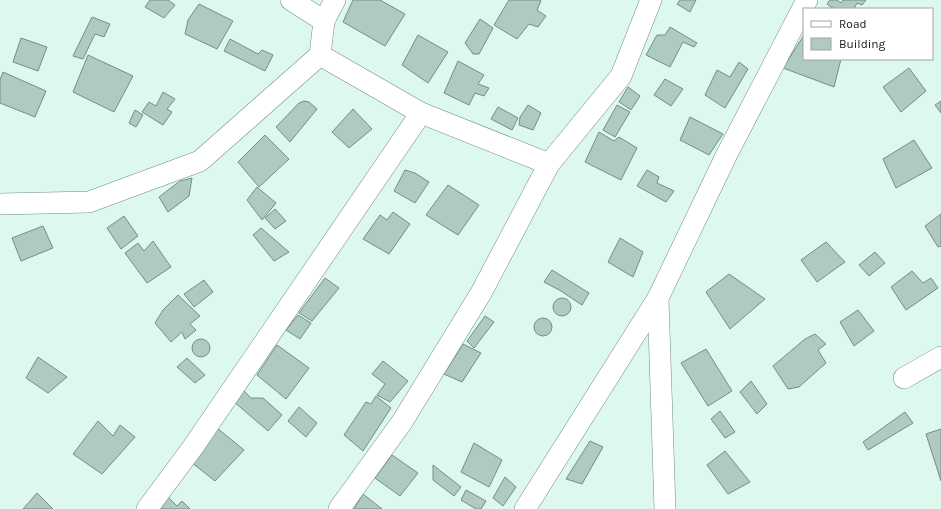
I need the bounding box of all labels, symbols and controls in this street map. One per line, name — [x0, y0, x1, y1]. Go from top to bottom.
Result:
legend — [803, 8, 933, 60]
text: Road — [839, 17, 867, 31]
text: Building — [839, 37, 886, 51]

